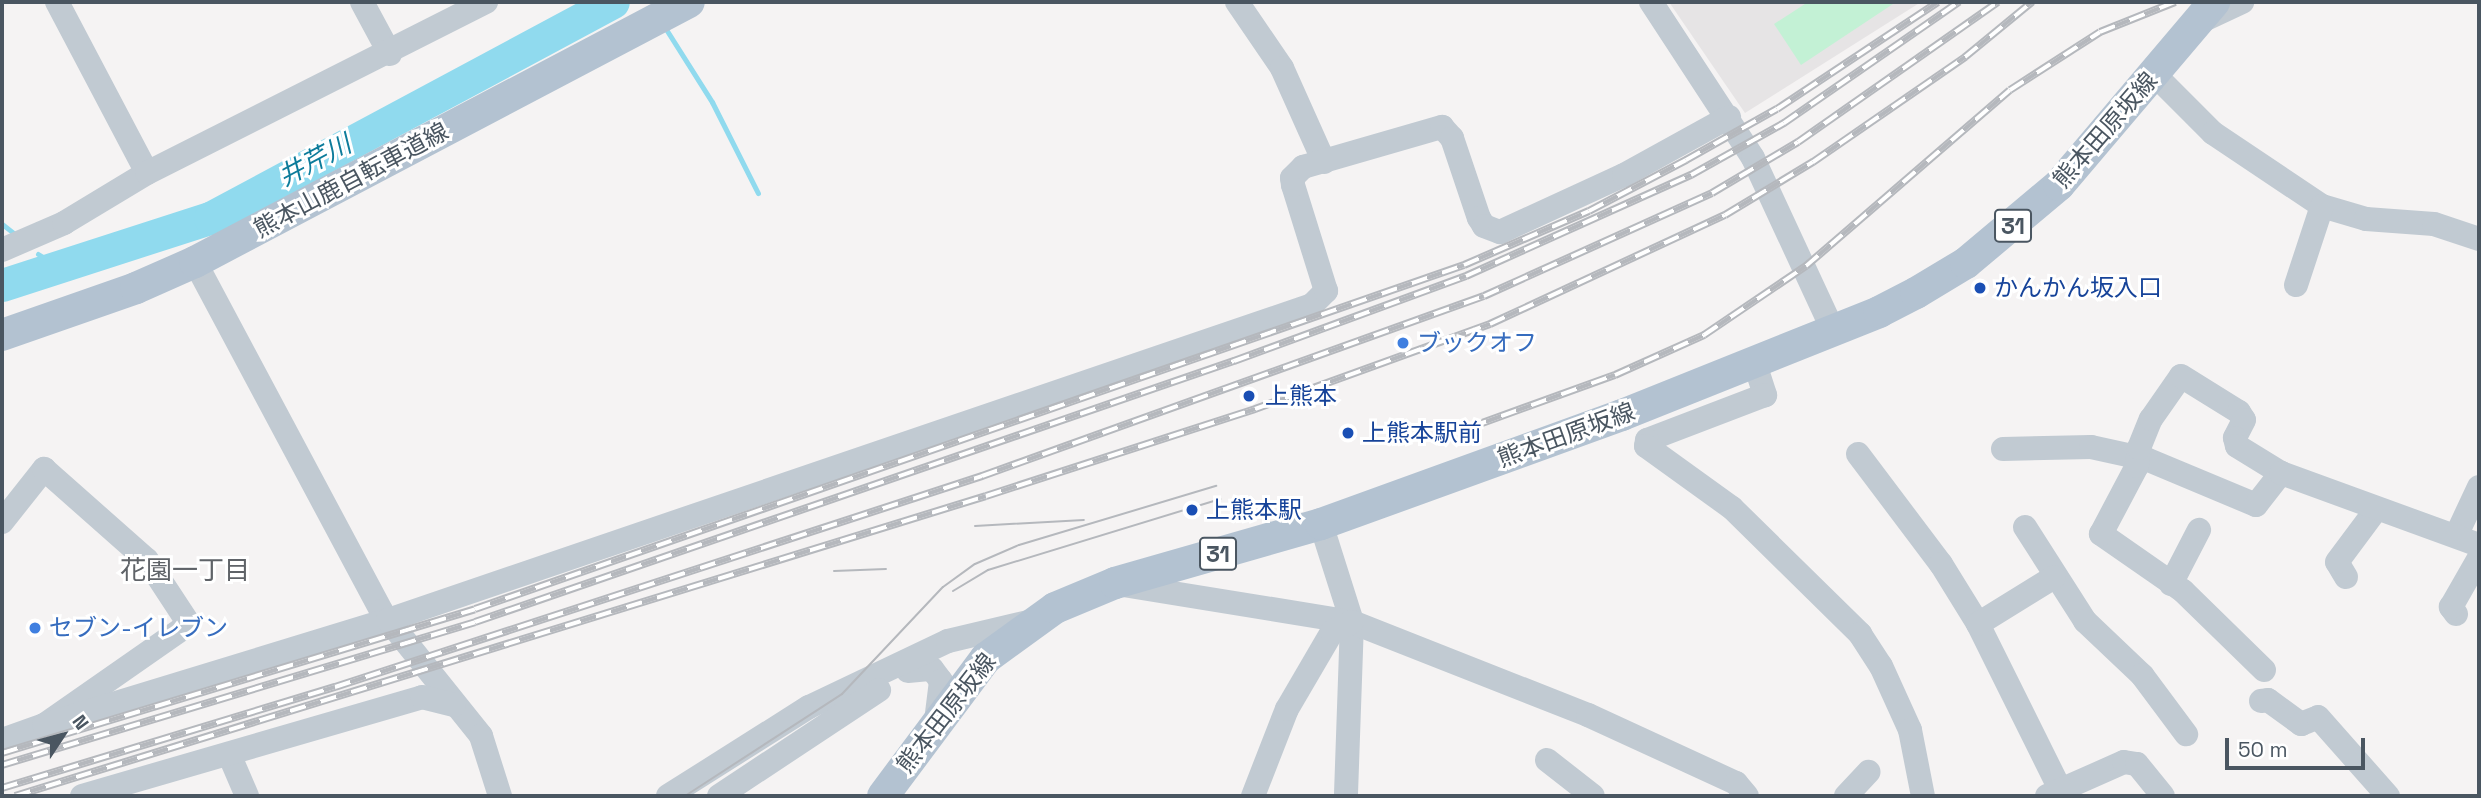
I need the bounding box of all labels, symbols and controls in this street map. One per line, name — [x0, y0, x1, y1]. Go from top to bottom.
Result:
street label: 熊本田原坂線 — [2047, 66, 2163, 194]
street label: 熊本山鹿自転車道線 — [249, 117, 453, 243]
water label: 井芹川 — [273, 129, 357, 193]
road number: 31 — [1994, 206, 2032, 246]
place label: かんかん坂入口 — [1994, 274, 2162, 302]
marker: かんかん坂入口 — [1972, 280, 1988, 296]
place label: ブックオフ — [1417, 329, 1537, 357]
marker: ブックオフ — [1395, 335, 1411, 351]
place label: 上熊本 — [1265, 382, 1337, 410]
marker: 上熊本 — [1239, 386, 1259, 406]
street label: 熊本田原坂線 — [1493, 397, 1639, 473]
place label: 上熊本駅前 — [1362, 419, 1482, 447]
marker: 上熊本駅前 — [1340, 425, 1356, 441]
place label: 上熊本駅 — [1206, 496, 1302, 524]
marker: 上熊本駅 — [1184, 502, 1200, 518]
road number: 31 — [1199, 534, 1237, 574]
district label: 花園一丁目 — [120, 555, 250, 587]
place label: セブン-イレブン — [49, 614, 228, 642]
marker: セブン-イレブン — [27, 620, 43, 636]
street label: 熊本田原坂線 — [890, 647, 1002, 779]
north arrow — [28, 700, 98, 770]
text: N — [67, 710, 94, 735]
scale bar — [2229, 724, 2369, 768]
text: 50 m — [2238, 736, 2288, 763]

